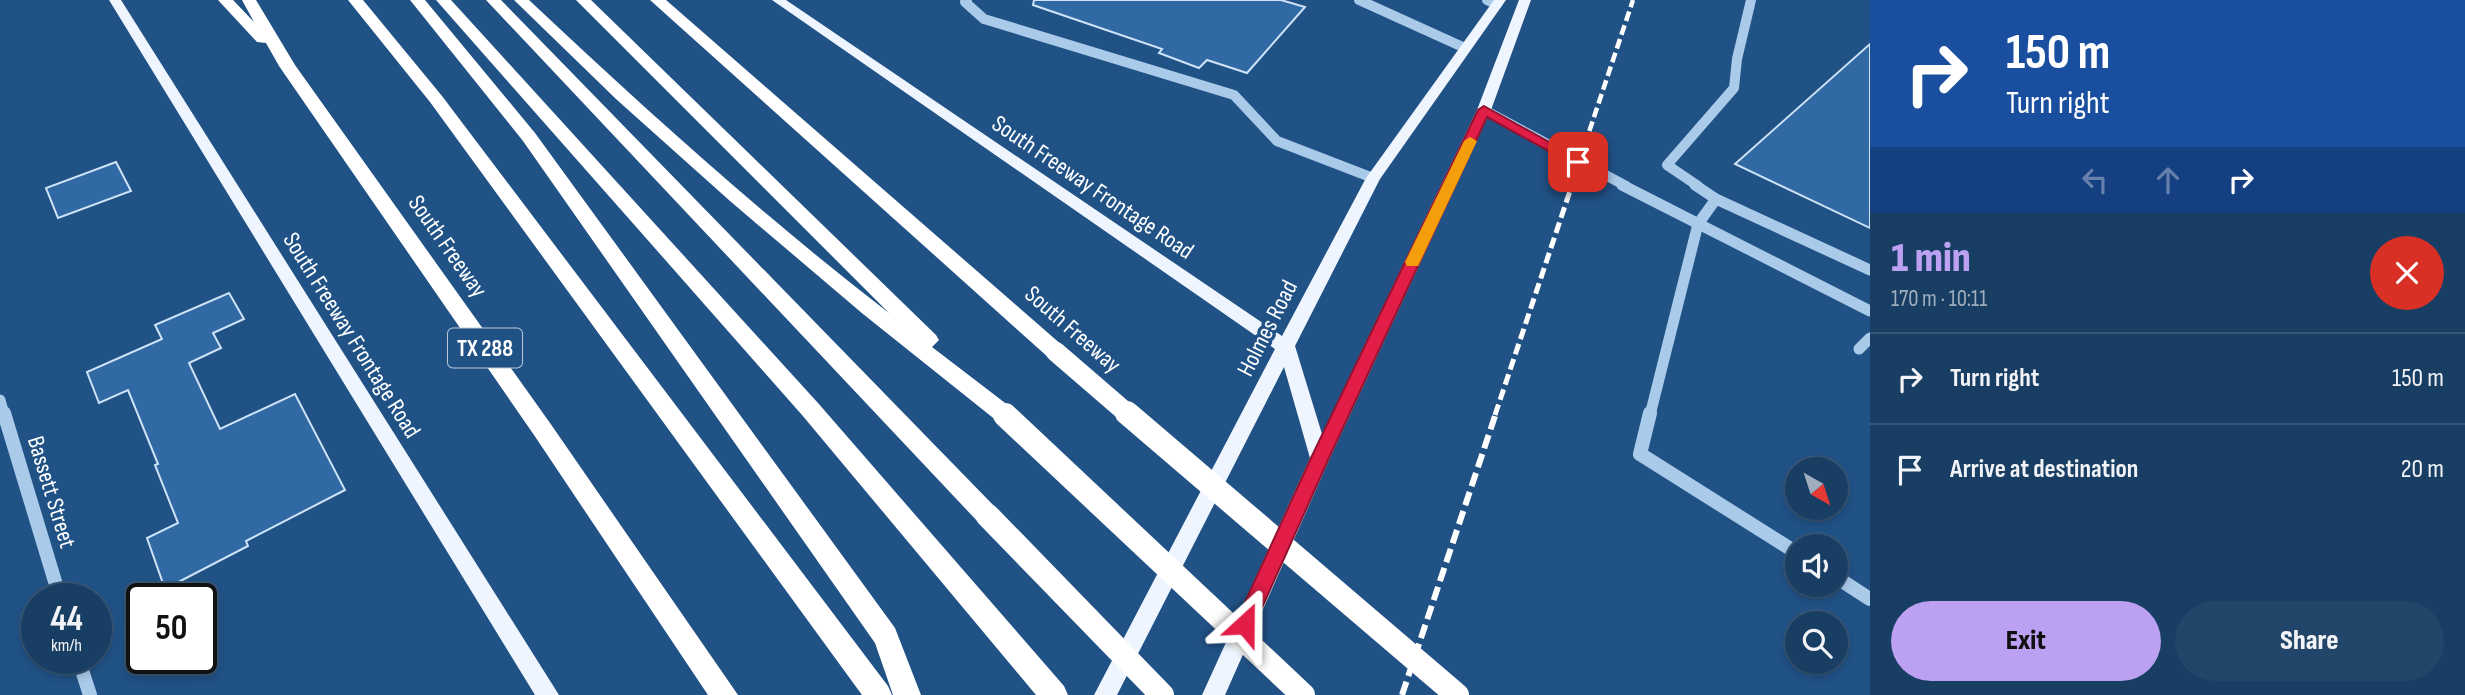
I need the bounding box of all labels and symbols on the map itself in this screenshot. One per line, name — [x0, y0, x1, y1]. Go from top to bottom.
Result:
street label: South Freeway Frontage Road — [986, 109, 1199, 266]
pin — [1548, 132, 1608, 192]
street label: South Freeway — [402, 190, 493, 303]
street label: South Freeway Frontage Road — [276, 227, 427, 443]
street label: Holmes Road — [1231, 275, 1304, 381]
street label: South Freeway — [1019, 280, 1127, 379]
road number: TX 288 — [448, 328, 522, 368]
street label: Bassett Street — [21, 433, 82, 552]
north arrow — [1785, 457, 1848, 520]
speed limit sign: 50 — [126, 583, 217, 674]
position arrow — [1208, 587, 1282, 661]

